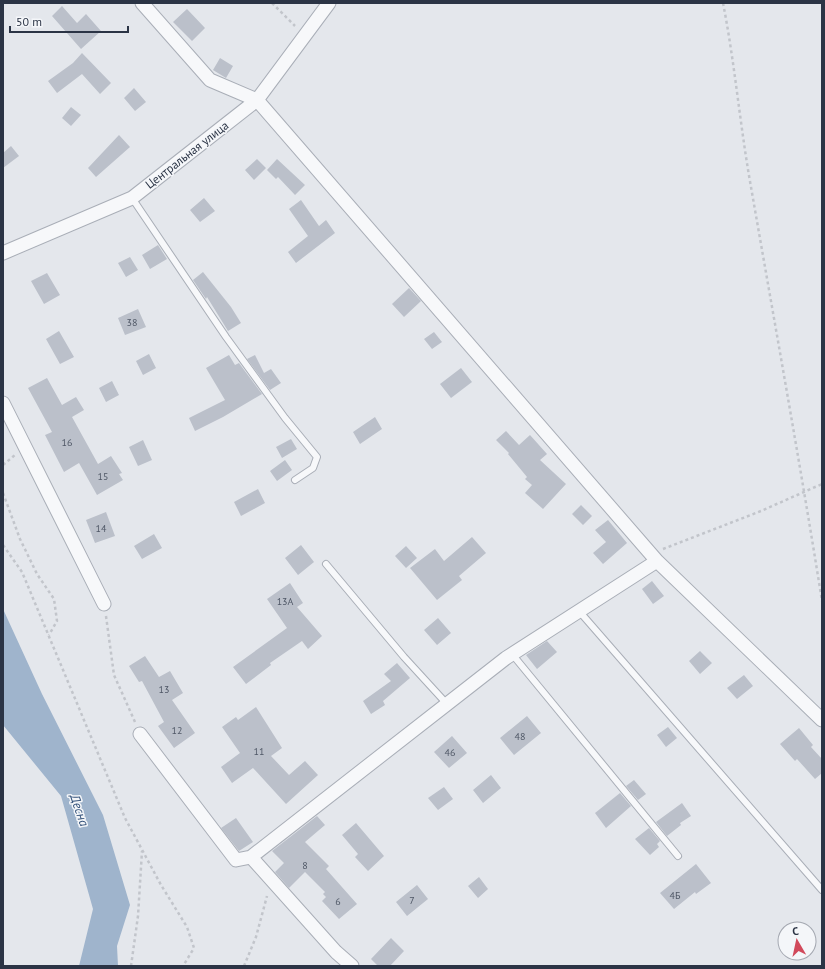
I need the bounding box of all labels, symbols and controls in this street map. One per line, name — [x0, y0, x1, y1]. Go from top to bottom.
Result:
scale bar — [10, 8, 128, 34]
text: 50 m — [16, 14, 42, 29]
street label: Центральная улица — [142, 118, 231, 192]
house number: 38 — [127, 316, 137, 329]
house number: 16 — [62, 436, 72, 449]
house number: 15 — [98, 470, 108, 483]
house number: 14 — [96, 522, 107, 535]
house number: 13А — [277, 595, 294, 608]
house number: 13 — [159, 683, 169, 696]
house number: 12 — [172, 724, 182, 737]
house number: 48 — [515, 730, 525, 743]
house number: 11 — [254, 745, 264, 758]
house number: 46 — [445, 746, 455, 759]
water label: Десна — [66, 791, 93, 829]
house number: 8 — [302, 859, 308, 872]
house number: 4Б — [670, 889, 681, 902]
house number: 7 — [409, 894, 415, 907]
house number: 6 — [335, 895, 341, 908]
north arrow — [777, 921, 817, 961]
text: С — [791, 924, 800, 939]

